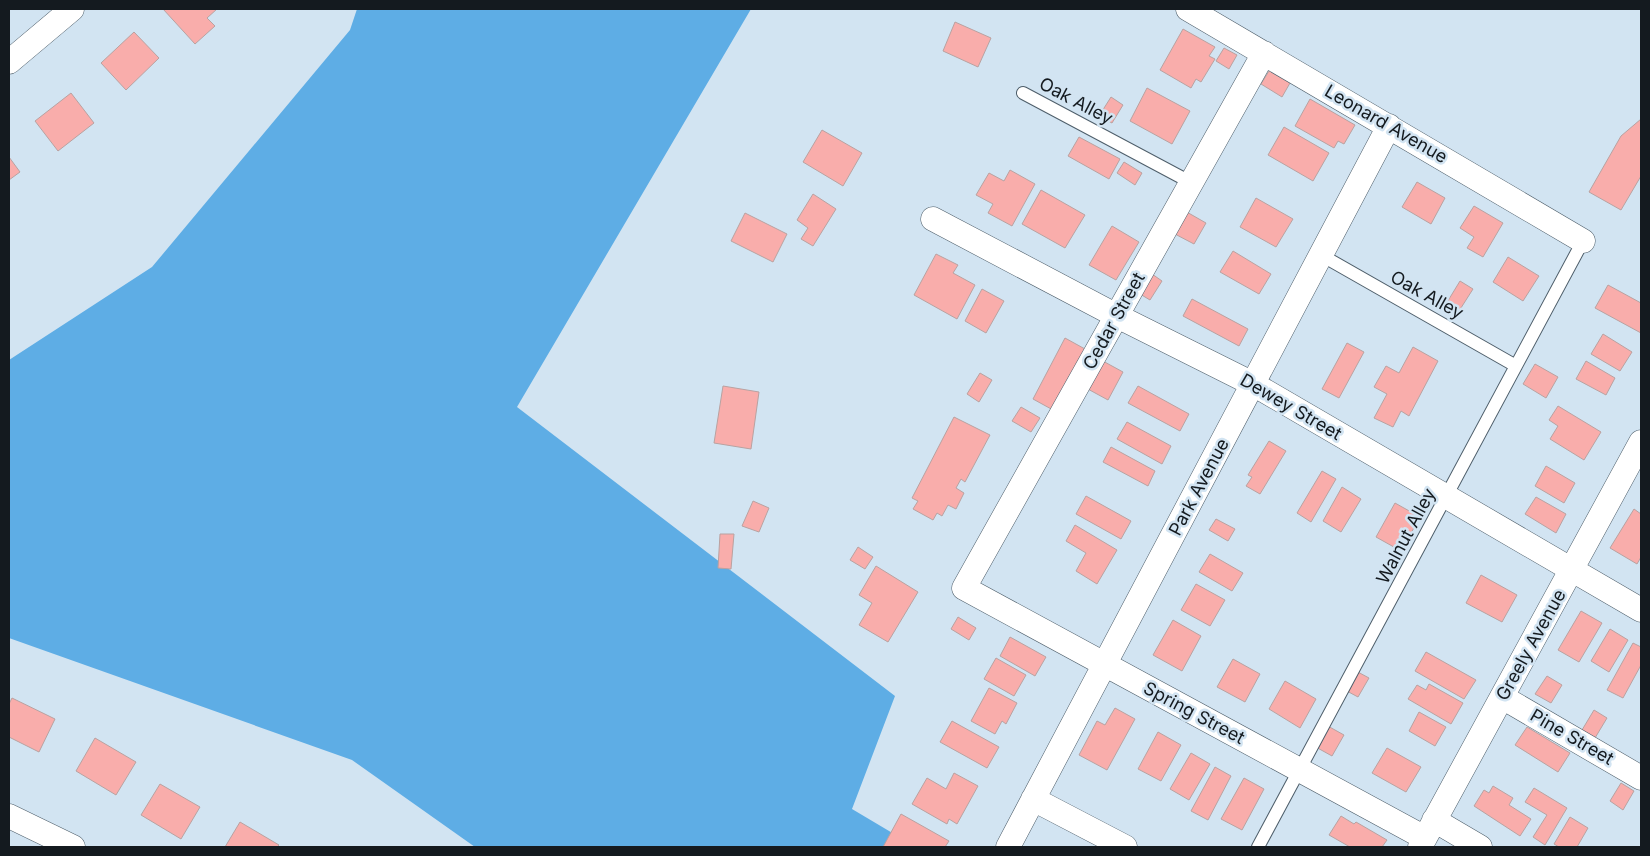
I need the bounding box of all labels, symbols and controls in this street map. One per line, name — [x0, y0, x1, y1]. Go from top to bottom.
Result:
street label: Oak Alley — [1036, 72, 1117, 129]
street label: Leonard Avenue — [1321, 80, 1451, 167]
street label: Oak Alley — [1387, 266, 1467, 323]
street label: Cedar Street — [1078, 269, 1149, 373]
street label: Dewey Street — [1237, 369, 1346, 444]
street label: Park Avenue — [1164, 435, 1233, 539]
street label: Walnut Alley — [1372, 485, 1439, 587]
street label: Greely Avenue — [1491, 586, 1570, 704]
street label: Spring Street — [1140, 677, 1248, 748]
street label: Pine Street — [1527, 704, 1618, 769]

